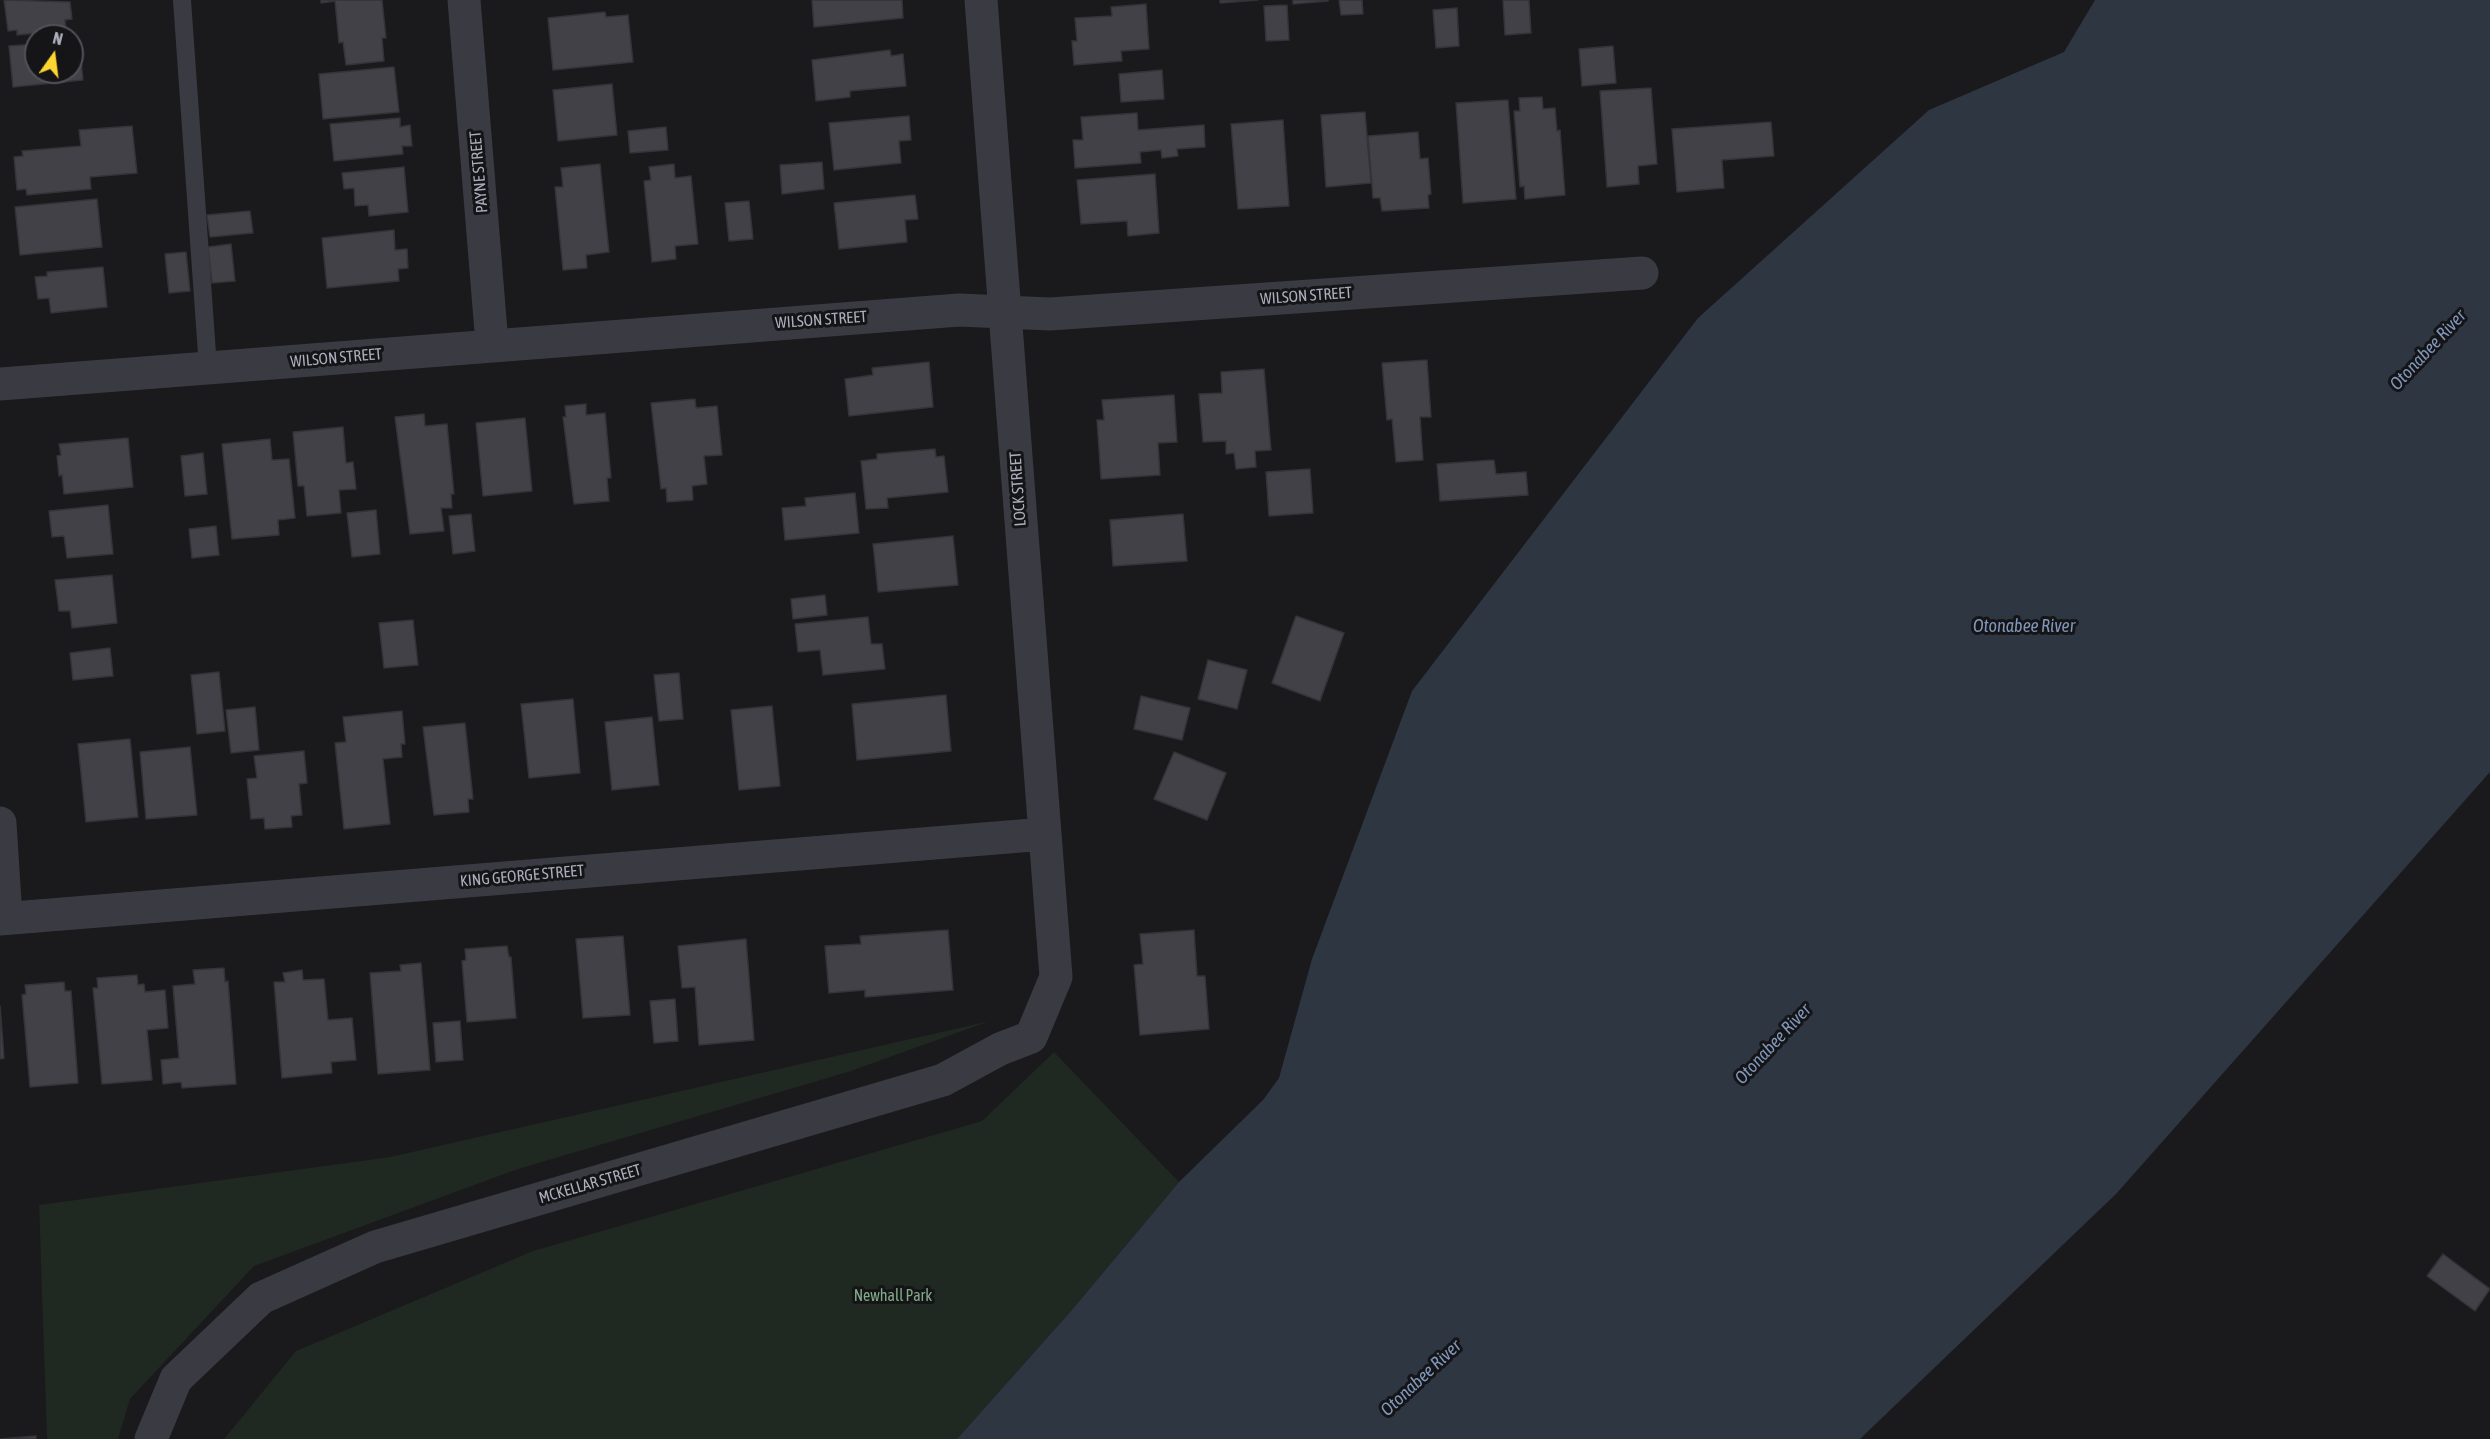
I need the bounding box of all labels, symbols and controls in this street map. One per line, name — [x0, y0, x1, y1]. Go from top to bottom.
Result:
north arrow — [24, 24, 84, 84]
text: N — [51, 29, 65, 48]
street label: PAYNE STREET — [466, 130, 492, 214]
street label: WILSON STREET — [1259, 283, 1353, 309]
water label: Otonabee River — [2385, 305, 2471, 395]
street label: WILSON STREET — [774, 307, 868, 333]
street label: WILSON STREET — [289, 344, 383, 372]
street label: LOCK STREET — [1006, 451, 1030, 527]
water label: Otonabee River — [1973, 615, 2075, 637]
street label: KING GEORGE STREET — [459, 861, 585, 891]
water label: Otonabee River — [1730, 999, 1816, 1089]
street label: MCKELLAR STREET — [537, 1160, 643, 1208]
park label: Newhall Park — [854, 1286, 932, 1306]
water label: Otonabee River — [1376, 1335, 1466, 1421]

